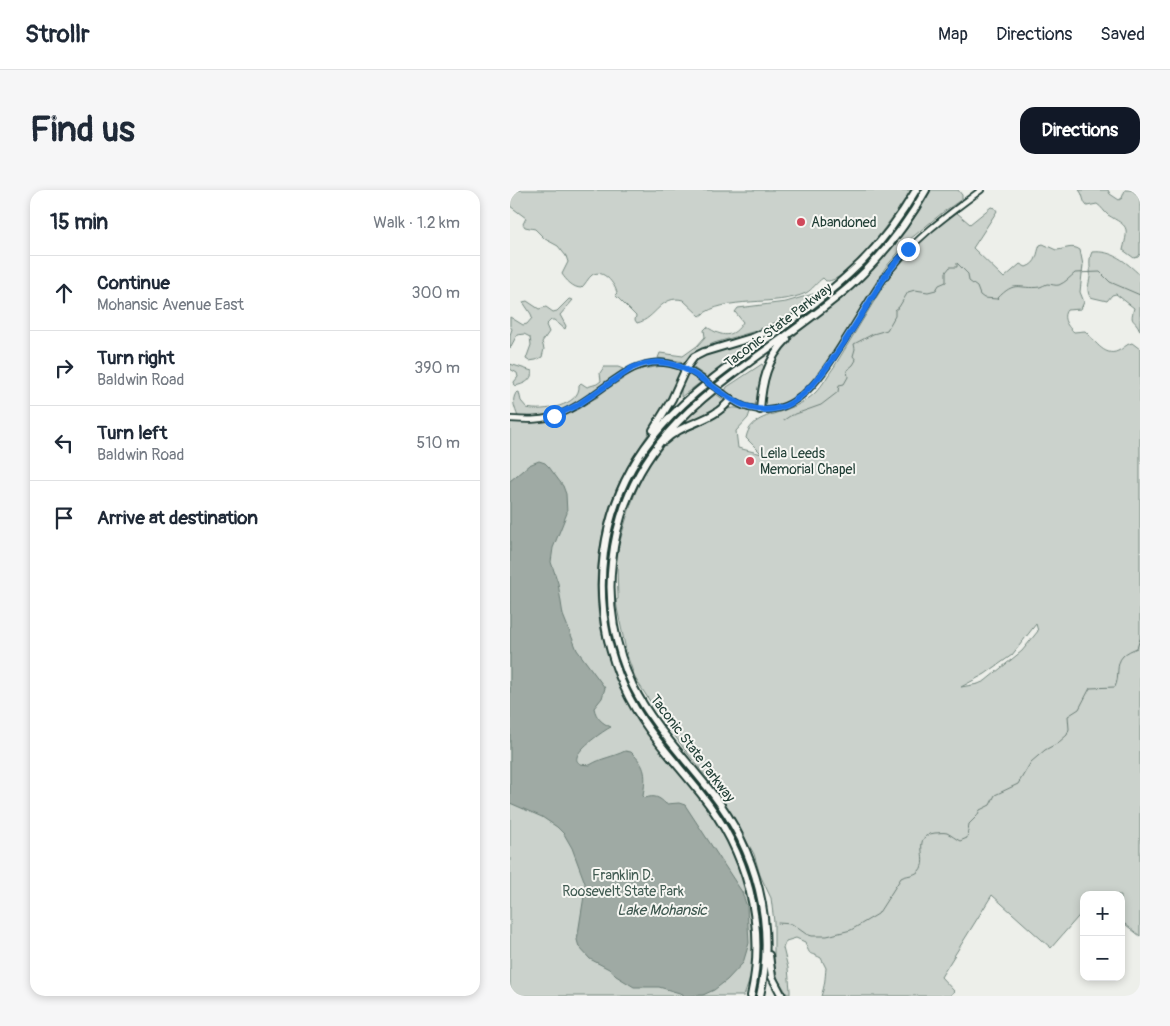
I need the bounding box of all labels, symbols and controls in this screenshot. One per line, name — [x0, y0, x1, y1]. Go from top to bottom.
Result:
text: Strollr — [25, 20, 90, 49]
text: Map — [938, 23, 968, 46]
text: Directions — [996, 23, 1072, 46]
text: Saved — [1100, 23, 1145, 46]
button: Directions — [1020, 107, 1140, 154]
text: Find us — [30, 108, 135, 152]
text: 15 min — [50, 209, 108, 236]
text: Walk · 1.2 km — [373, 213, 460, 233]
place label: Abandoned — [811, 214, 877, 231]
marker: Abandoned — [795, 216, 807, 228]
route end — [897, 238, 920, 261]
text: Continue — [97, 271, 170, 295]
icon: ahead — [50, 279, 78, 307]
street label: Taconic State Parkway — [721, 279, 836, 371]
text: 300 m — [412, 283, 460, 303]
text: Mohansic Avenue East — [97, 295, 244, 315]
text: Turn right — [97, 346, 175, 370]
icon: right — [50, 354, 78, 382]
text: 390 m — [414, 358, 460, 378]
text: Baldwin Road — [97, 370, 184, 390]
route start — [543, 405, 566, 428]
text: Turn left — [97, 421, 167, 445]
icon: left — [50, 429, 78, 457]
text: 510 m — [416, 433, 460, 453]
text: Baldwin Road — [97, 445, 184, 465]
place label: Leila Leeds Memorial Chapel — [760, 445, 856, 478]
marker: Leila Leeds Memorial Chapel — [744, 455, 756, 467]
icon: arrive — [50, 504, 78, 532]
text: Arrive at destination — [97, 506, 258, 530]
street label: Taconic State Parkway — [647, 691, 739, 806]
park label: Franklin D. Roosevelt State Park — [562, 867, 684, 900]
map controls — [1080, 891, 1125, 981]
button: + — [1080, 891, 1125, 936]
water label: Lake Mohansic — [617, 901, 708, 920]
button: − — [1080, 936, 1125, 981]

